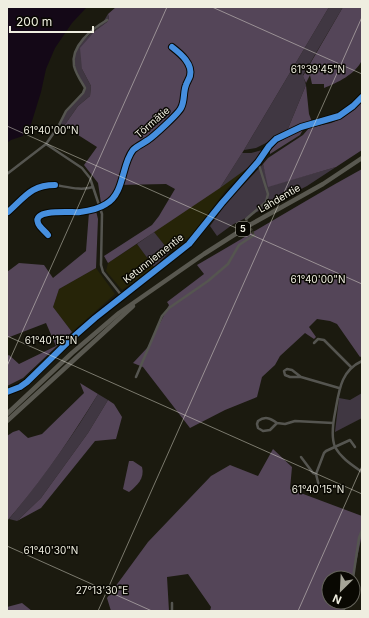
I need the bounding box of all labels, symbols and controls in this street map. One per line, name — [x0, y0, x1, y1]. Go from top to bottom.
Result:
scale bar — [10, 8, 93, 34]
text: 200 m — [16, 14, 52, 29]
text: 61°39'45"N — [291, 63, 345, 75]
street label: Törmätie — [132, 104, 172, 140]
text: 61°40'00"N — [24, 124, 78, 136]
street label: Lahdentie — [256, 181, 302, 215]
road number: 5 — [236, 222, 250, 236]
street label: Ketunniementie — [120, 231, 186, 285]
text: 61°40'00"N — [291, 273, 345, 285]
text: 61°40'15"N — [25, 334, 77, 346]
text: 61°40'15"N — [292, 483, 344, 495]
text: 61°40'30"N — [24, 544, 78, 556]
north arrow — [321, 570, 361, 610]
text: 27°13'30"E — [76, 584, 128, 596]
text: N — [330, 591, 344, 607]

